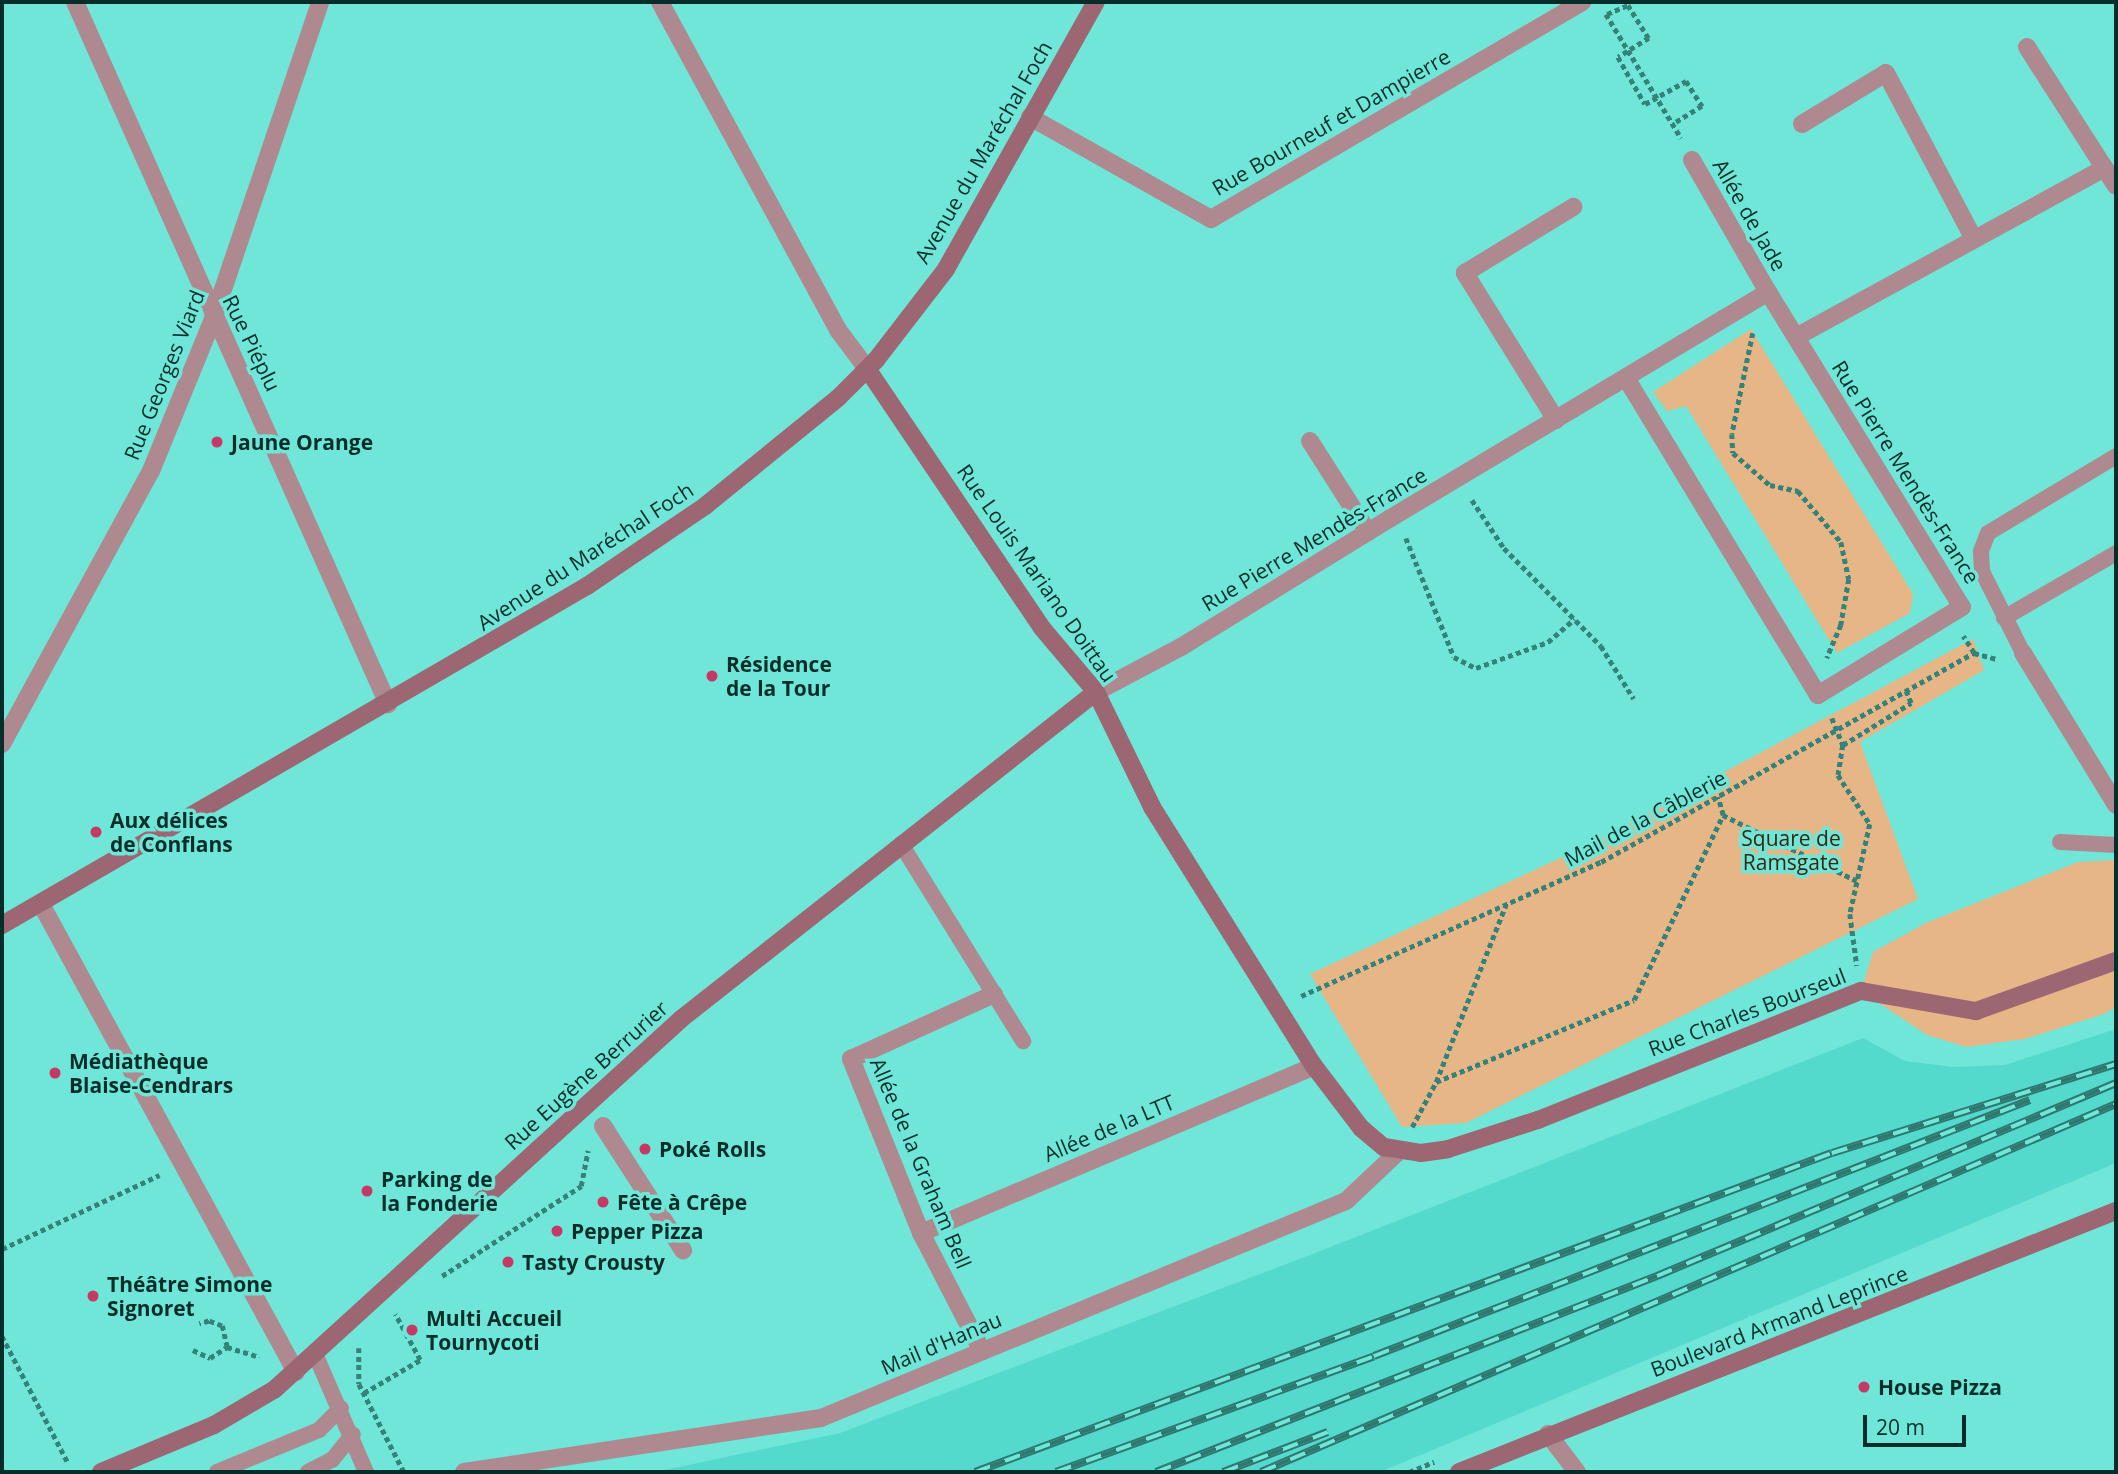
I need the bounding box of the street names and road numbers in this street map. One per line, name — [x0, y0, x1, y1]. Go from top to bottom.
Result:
street label: Avenue du Maréchal Foch — [909, 36, 1057, 268]
street label: Rue Bourneuf et Dampierre — [1207, 43, 1455, 201]
street label: Allée de Jade — [1708, 155, 1792, 275]
street label: Rue Georges Viard — [118, 286, 210, 464]
street label: Rue Piéplu — [218, 291, 286, 395]
street label: Rue Pierre Mendès-France — [1827, 356, 1985, 588]
street label: Rue Louis Mariano Doittau — [952, 459, 1122, 687]
street label: Rue Pierre Mendès-France — [1197, 462, 1431, 616]
street label: Avenue du Maréchal Foch — [472, 477, 698, 635]
street label: Mail de la Câblerie — [1560, 765, 1730, 871]
street label: Rue Charles Bourseul — [1645, 963, 1849, 1061]
street label: Rue Eugène Berrurier — [499, 995, 673, 1155]
street label: Allée de la Graham Bell — [865, 1054, 977, 1272]
street label: Allée de la LTT — [1040, 1089, 1178, 1167]
street label: Boulevard Armand Leprince — [1647, 1260, 1911, 1382]
street label: Mail d'Hanau — [877, 1306, 1005, 1380]

